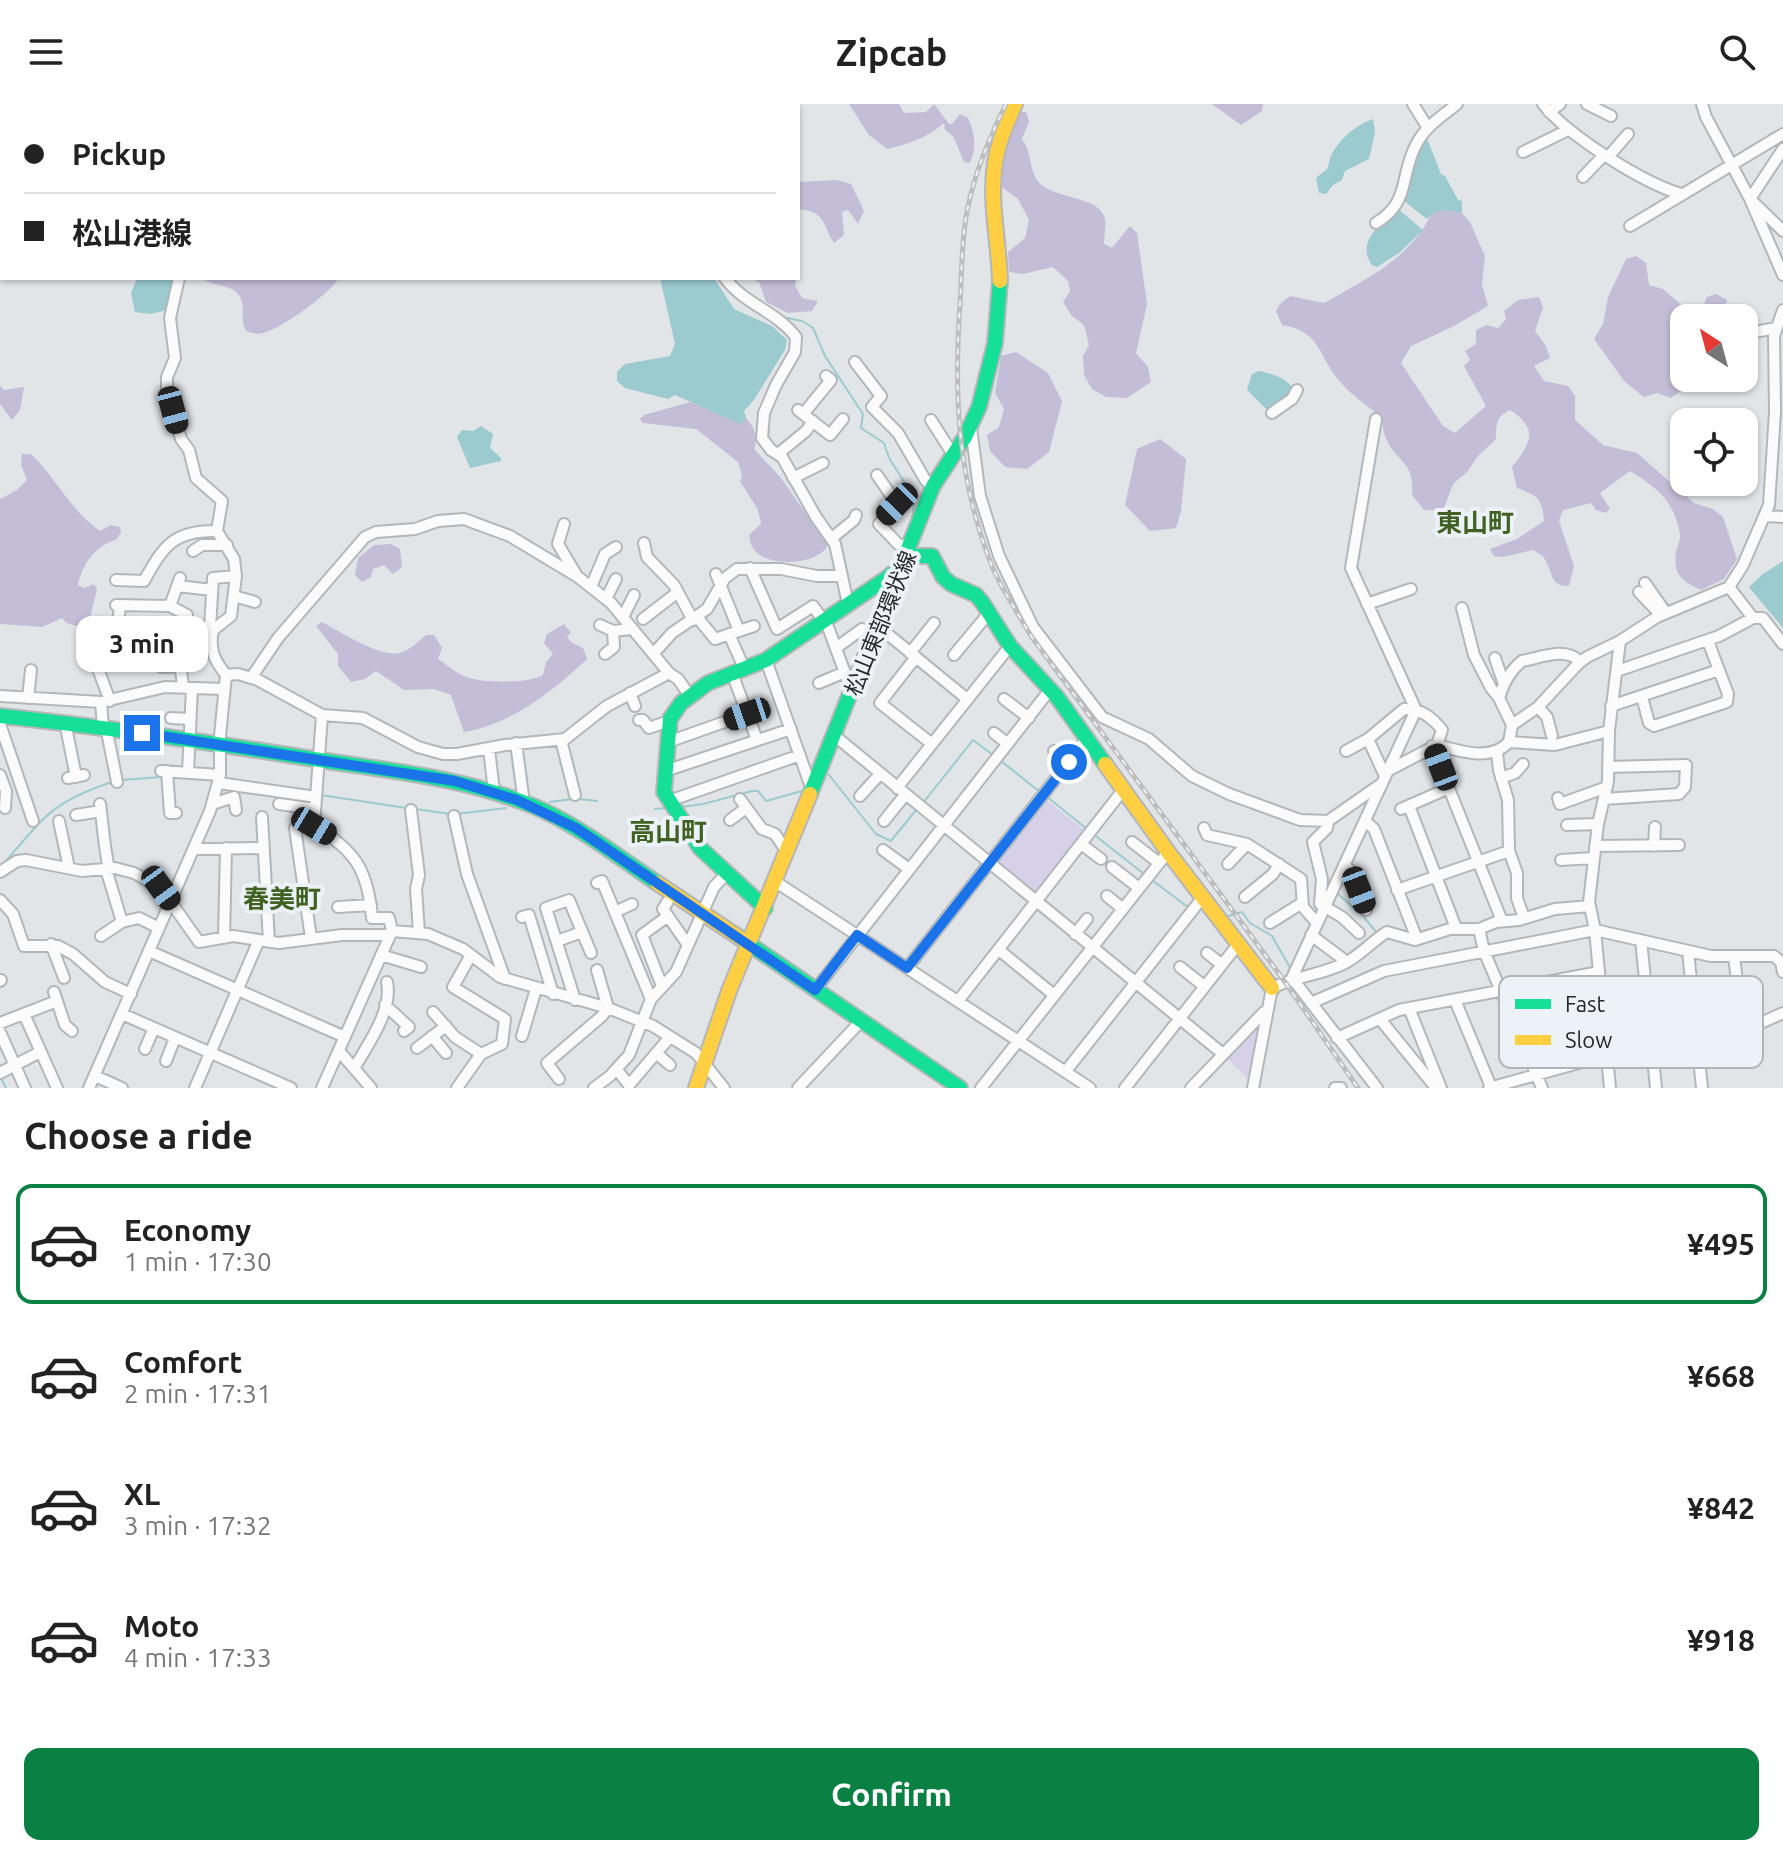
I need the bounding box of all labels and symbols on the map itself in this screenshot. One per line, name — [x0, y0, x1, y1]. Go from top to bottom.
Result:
north arrow — [1670, 304, 1758, 392]
car — [155, 384, 191, 436]
car — [872, 478, 922, 530]
district label: 東山町 — [1436, 508, 1514, 537]
street label: 松山東部環状線 — [840, 547, 920, 699]
callout: 3 min — [76, 617, 208, 673]
car — [720, 695, 774, 733]
route end — [124, 715, 160, 751]
car — [1421, 740, 1461, 794]
route start — [1051, 744, 1087, 780]
car — [287, 803, 341, 849]
district label: 高山町 — [629, 817, 707, 846]
car — [137, 862, 185, 914]
car — [1339, 863, 1379, 917]
district label: 春美町 — [243, 884, 321, 913]
legend — [1499, 976, 1763, 1068]
text: Fast — [1565, 991, 1606, 1016]
text: Slow — [1565, 1027, 1612, 1052]

